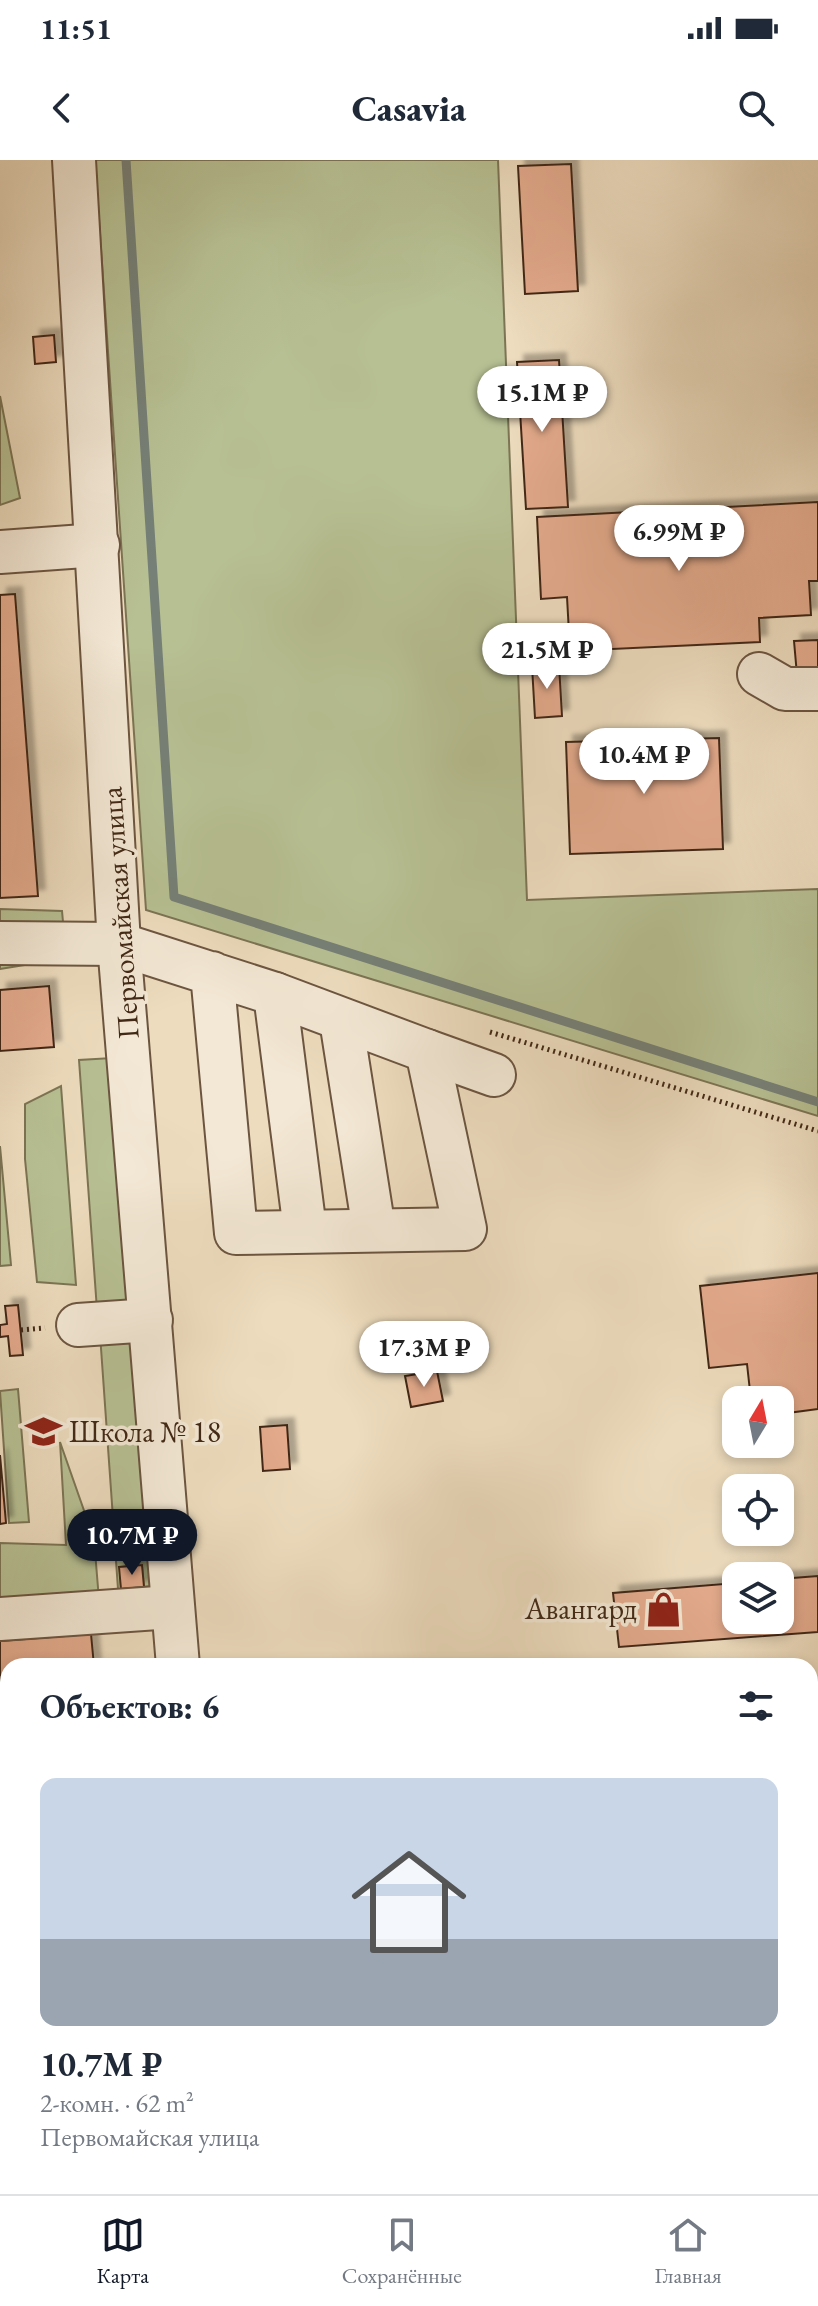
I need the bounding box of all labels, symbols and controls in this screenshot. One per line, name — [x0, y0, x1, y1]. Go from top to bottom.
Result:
text: 11:51 — [40, 9, 112, 48]
text: Casavia — [352, 85, 466, 132]
icon: back — [40, 86, 84, 130]
icon: search — [734, 86, 778, 130]
pin: 15.1M ₽ — [468, 366, 616, 434]
text: 15.1M ₽ — [495, 375, 589, 409]
pin: 6.99M ₽ — [605, 505, 753, 573]
text: 6.99M ₽ — [632, 514, 726, 548]
pin: 21.5M ₽ — [473, 623, 621, 691]
text: 21.5M ₽ — [500, 632, 594, 666]
pin: 10.4M ₽ — [570, 728, 718, 796]
text: 10.4M ₽ — [597, 737, 691, 771]
street label: Первомайская улица — [91, 785, 148, 1041]
pin: 17.3M ₽ — [350, 1321, 498, 1389]
text: 17.3M ₽ — [377, 1330, 471, 1364]
north arrow — [722, 1386, 794, 1458]
map controls — [722, 1386, 794, 1634]
place label: Школа № 18 — [69, 1412, 221, 1451]
school or university icon: Школа № 18 — [24, 1413, 62, 1451]
button: locate — [722, 1474, 794, 1546]
pin: 10.7M ₽ — [58, 1509, 206, 1577]
text: 10.7M ₽ — [85, 1518, 179, 1552]
button: layers — [722, 1562, 794, 1634]
place label: Авангард — [524, 1589, 637, 1628]
shop icon: Авангард — [644, 1590, 682, 1628]
text: Объектов: 6 — [40, 1684, 219, 1728]
icon: filters — [734, 1684, 778, 1728]
icon: home — [337, 1830, 481, 1974]
text: 10.7M ₽ — [40, 2042, 163, 2086]
text: 2-комн. · 62 m² — [40, 2086, 194, 2120]
text: Первомайская улица — [40, 2120, 259, 2154]
tab: Карта — [96, 2213, 149, 2290]
tab: Сохранённые — [342, 2213, 462, 2290]
tab: Главная — [655, 2213, 722, 2290]

